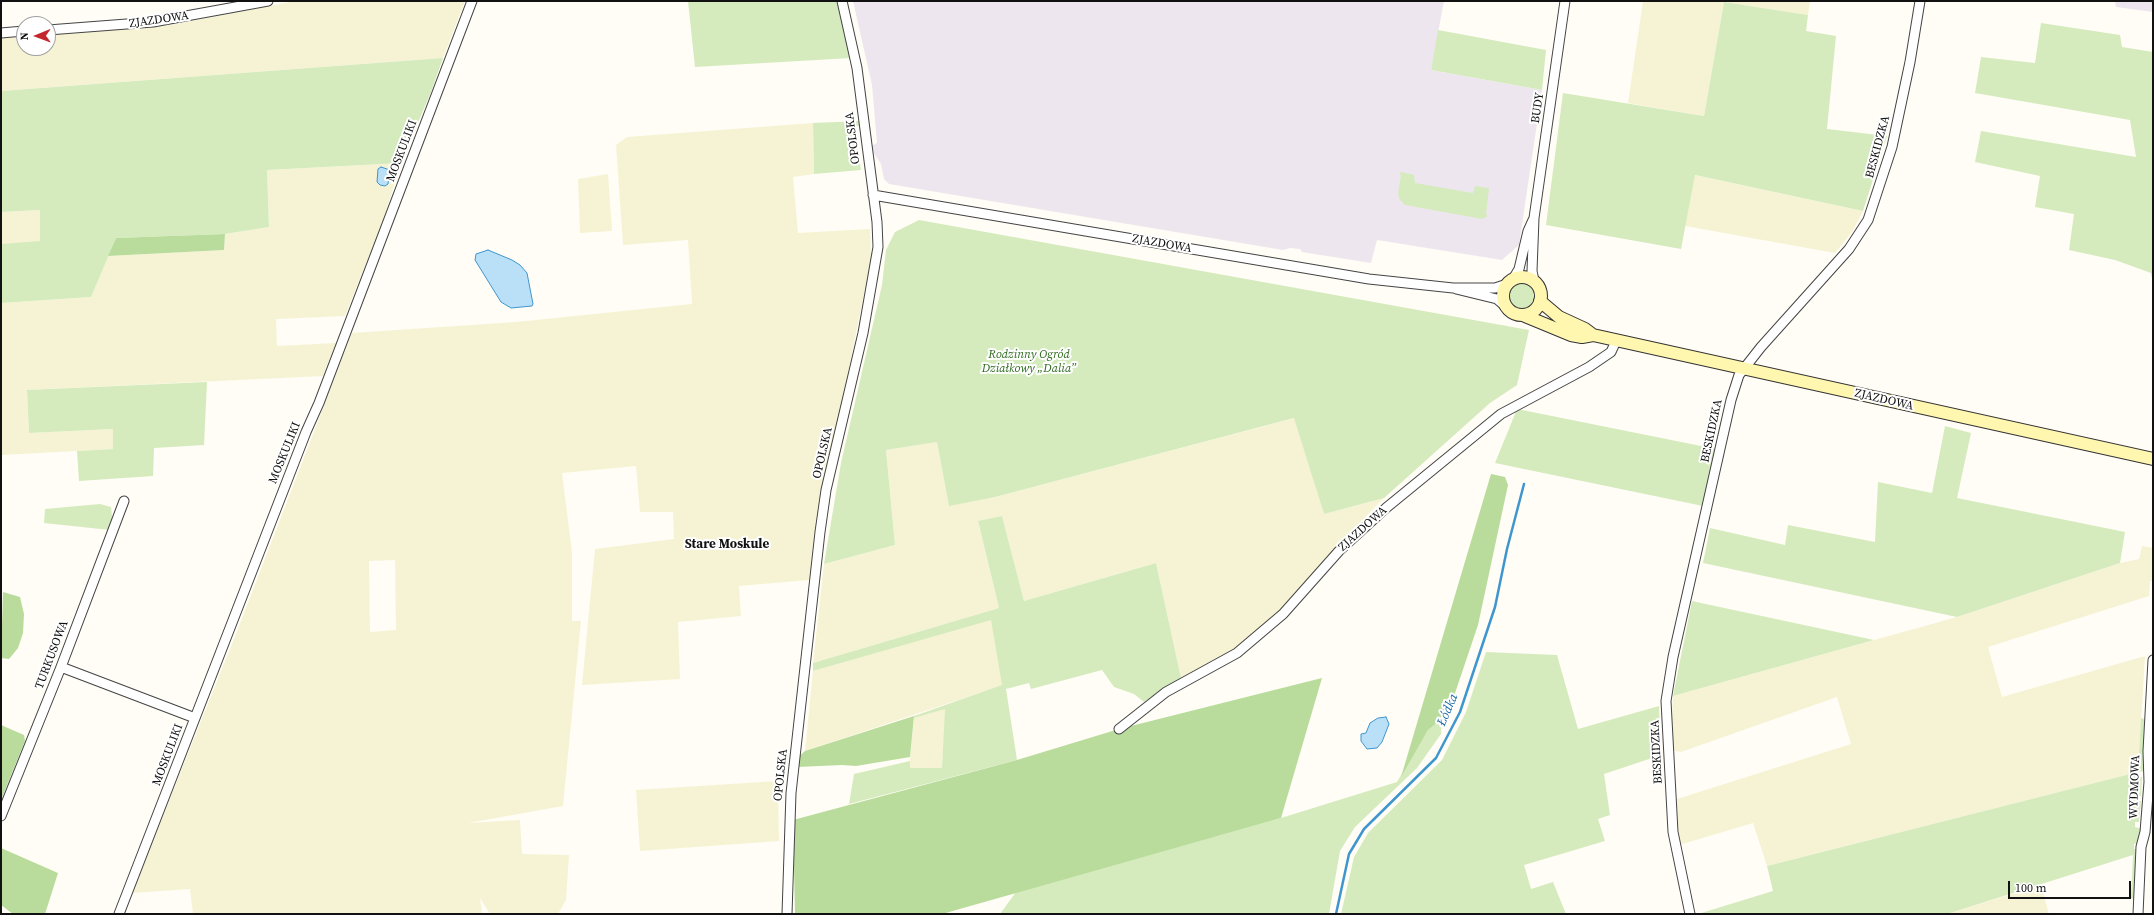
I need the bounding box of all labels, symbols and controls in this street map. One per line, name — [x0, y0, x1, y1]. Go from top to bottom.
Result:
street label: ZJAZDOWA — [128, 9, 190, 31]
north arrow — [16, 16, 56, 56]
text: N — [17, 32, 32, 40]
street label: BUDY — [1529, 92, 1547, 124]
street label: OPOLSKA — [843, 111, 863, 165]
street label: BESKIDZKA — [1863, 114, 1893, 180]
street label: MOSKULIKI — [384, 118, 420, 184]
street label: ZJAZDOWA — [1131, 232, 1193, 256]
park label: Rodzinny Ogród Działkowy „Dalia” — [982, 348, 1076, 376]
street label: ZJAZDOWA — [1853, 386, 1915, 414]
street label: BESKIDZKA — [1698, 398, 1726, 464]
street label: MOSKULIKI — [266, 420, 304, 486]
street label: OPOLSKA — [810, 426, 836, 480]
street label: ZJAZDOWA — [1336, 504, 1390, 554]
district label: Stare Moskule — [685, 537, 769, 553]
street label: TURKUSOWA — [32, 619, 72, 691]
water label: Łódka — [1434, 692, 1462, 728]
street label: BESKIDZKA — [1648, 720, 1666, 784]
street label: MOSKULIKI — [150, 722, 186, 788]
street label: OPOLSKA — [771, 748, 791, 802]
street label: WYDMOWA — [2127, 755, 2143, 819]
scale bar — [2010, 873, 2133, 899]
text: 100 m — [2015, 880, 2047, 896]

